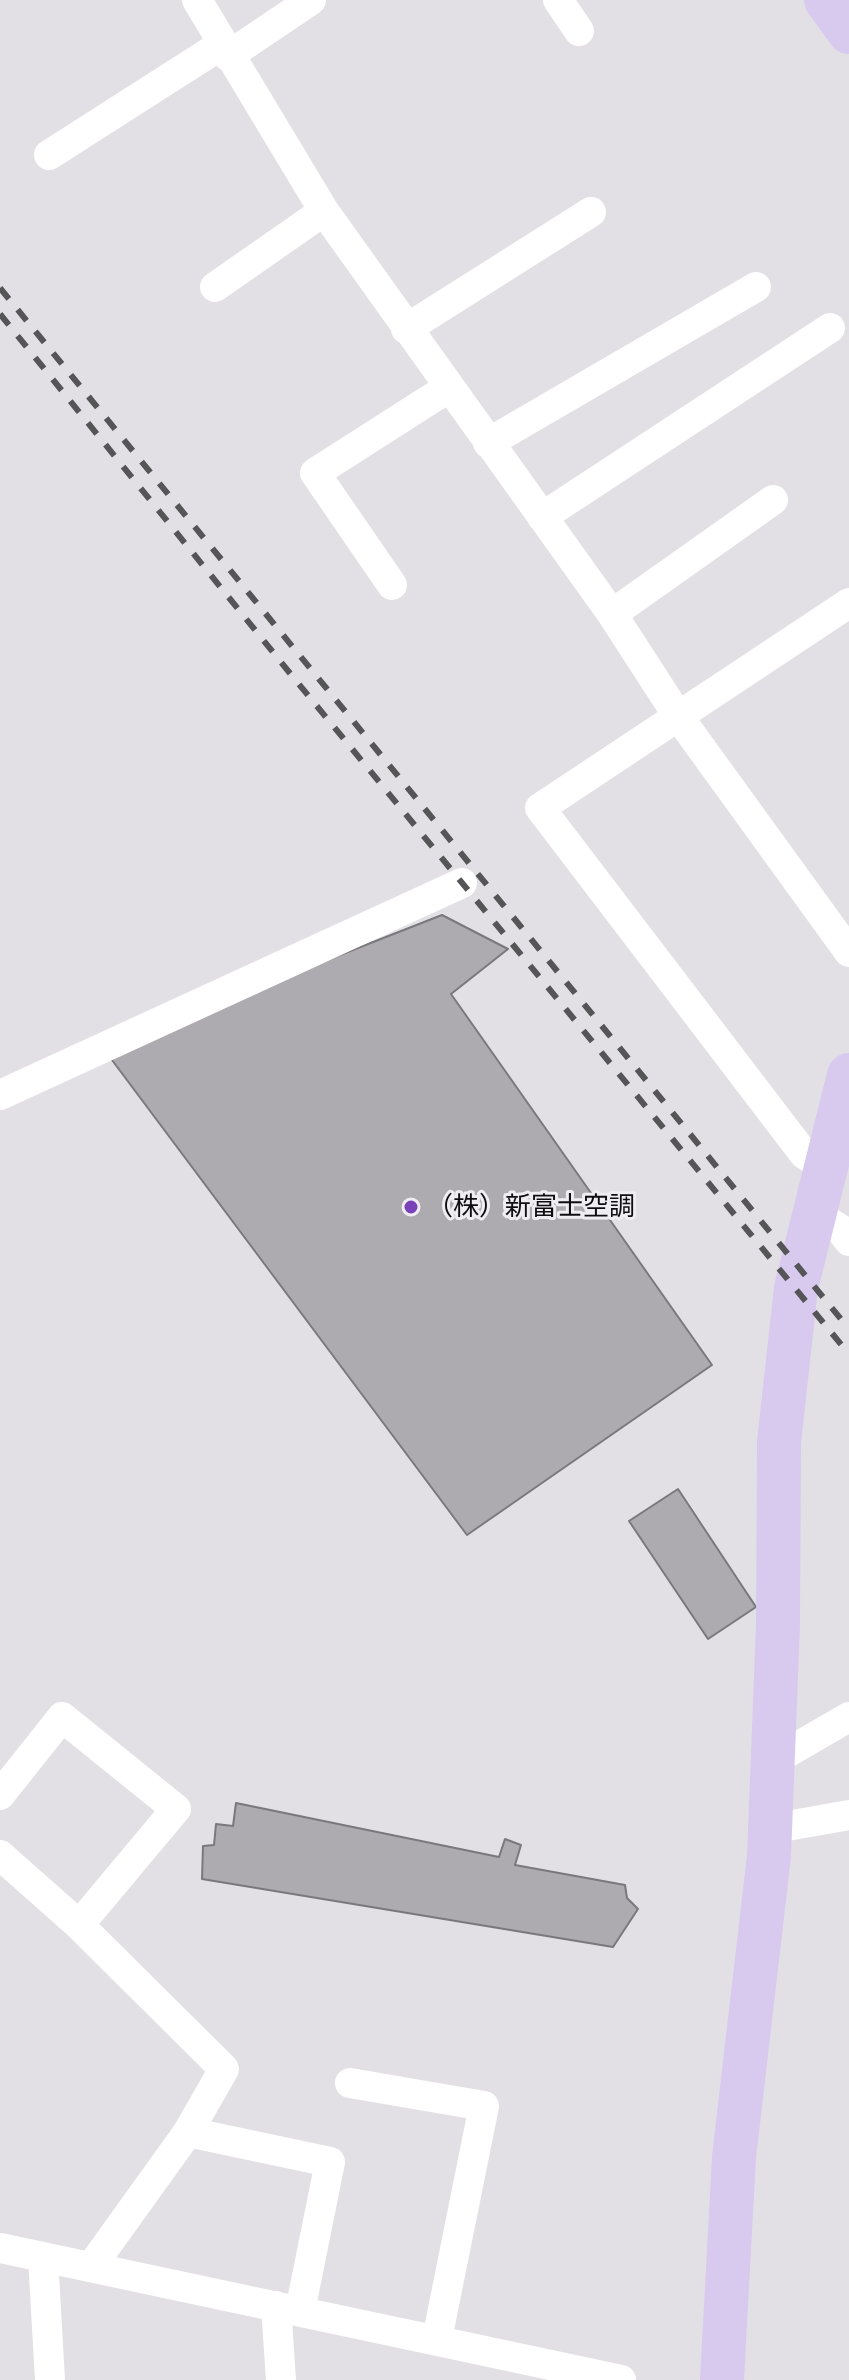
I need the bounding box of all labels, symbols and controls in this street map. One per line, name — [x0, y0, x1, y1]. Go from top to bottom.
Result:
place label: （株）新富士空調 — [427, 1191, 635, 1223]
marker: （株）新富士空調 — [402, 1198, 420, 1216]

